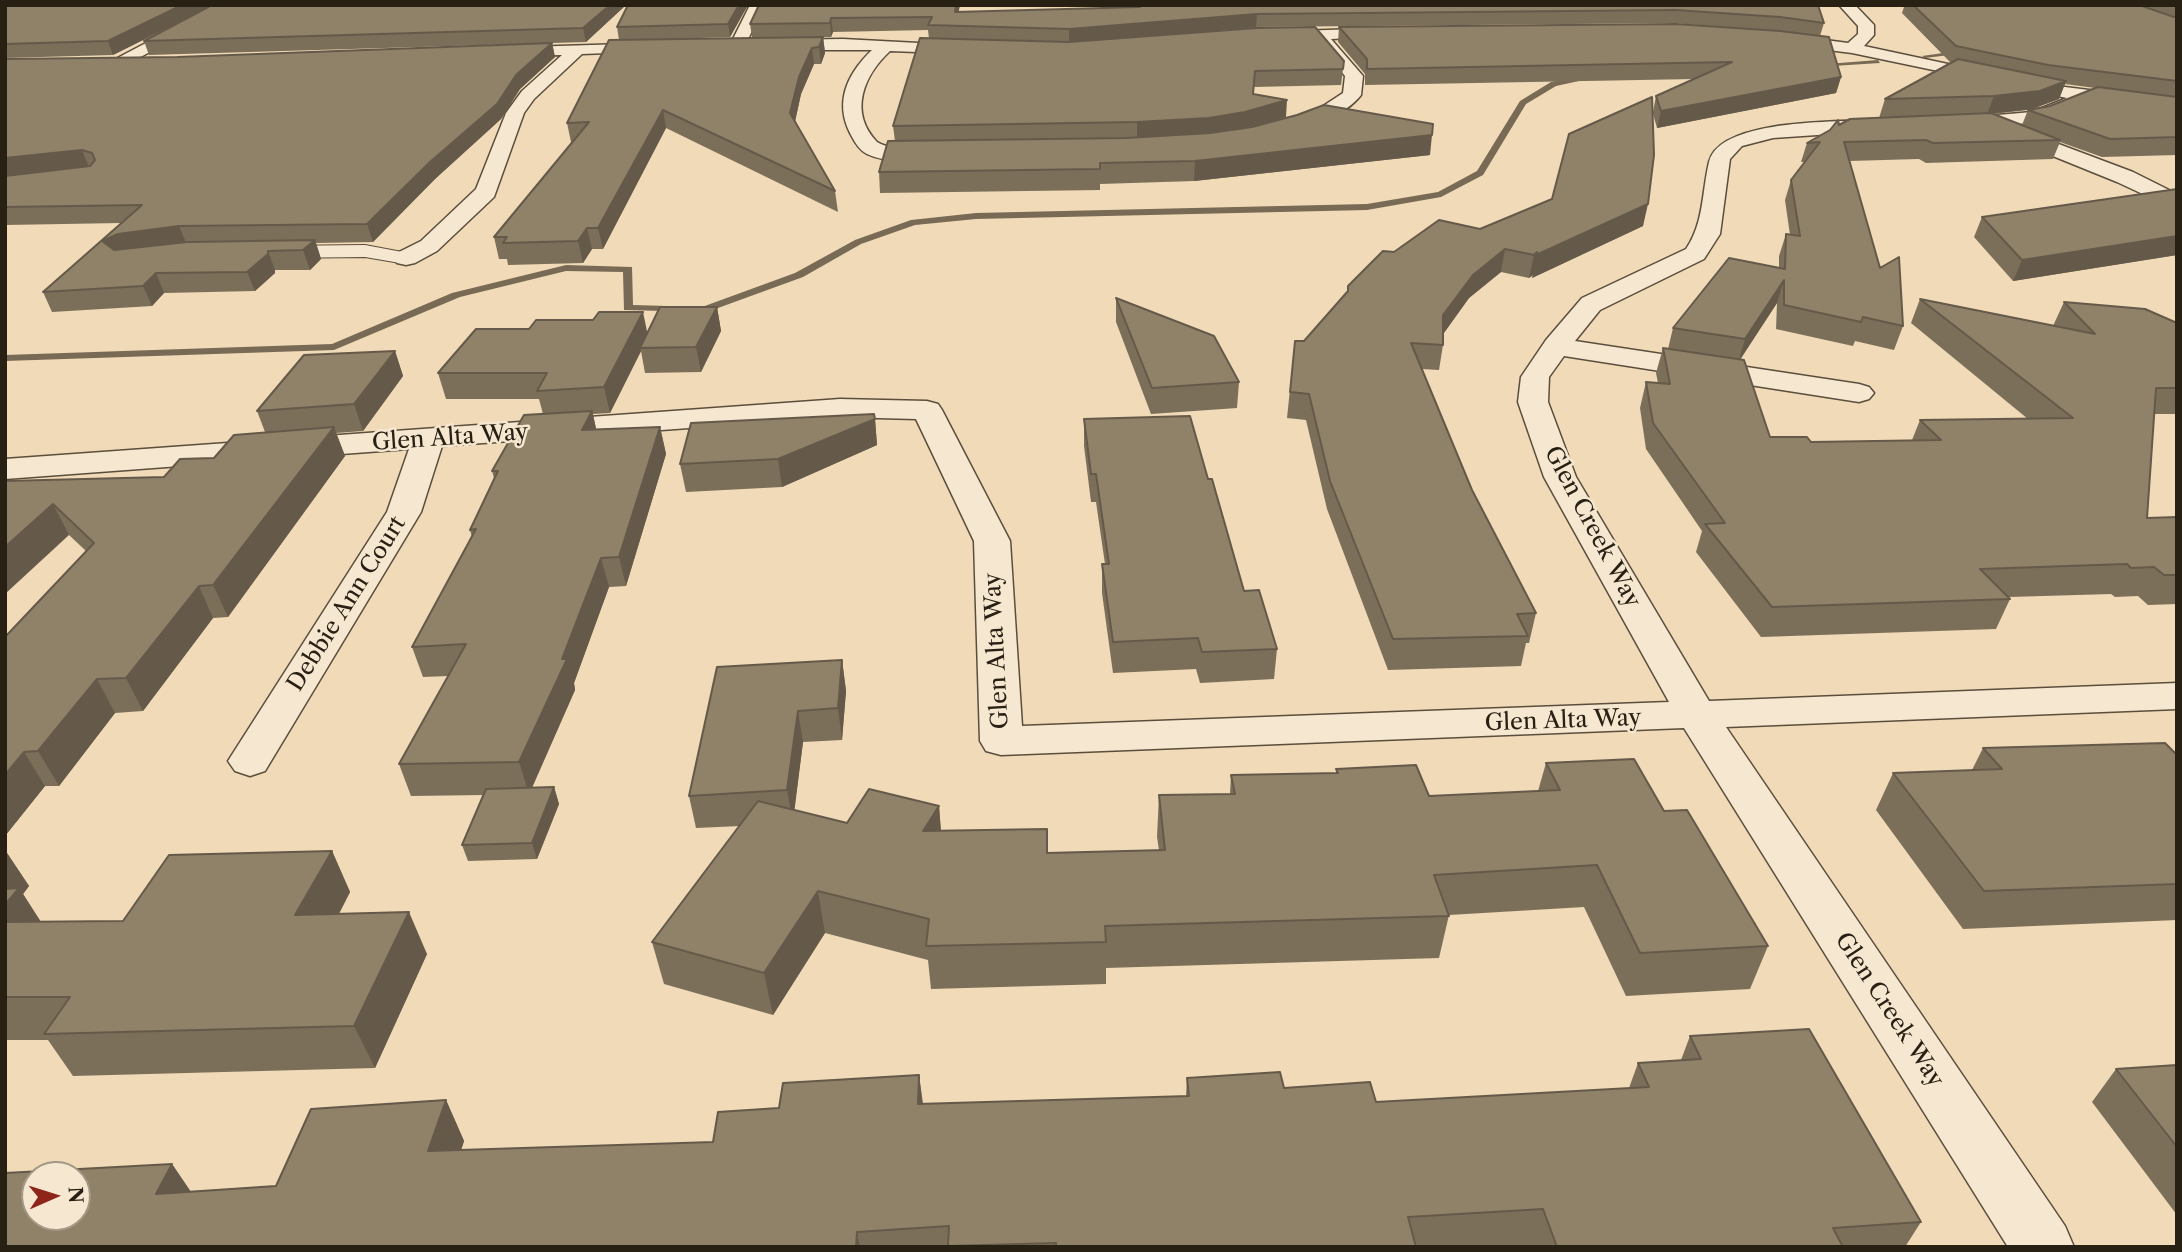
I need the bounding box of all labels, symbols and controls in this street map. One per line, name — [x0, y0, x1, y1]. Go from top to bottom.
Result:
street label: Glen Alta Way — [371, 419, 529, 457]
street label: Glen Creek Way — [1538, 442, 1646, 612]
street label: Debbie Ann Court — [282, 511, 412, 697]
street label: Glen Alta Way — [979, 572, 1015, 730]
street label: Glen Alta Way — [1484, 704, 1642, 738]
street label: Glen Creek Way — [1829, 928, 1949, 1092]
north arrow — [21, 1161, 91, 1231]
text: N — [64, 1186, 87, 1204]

